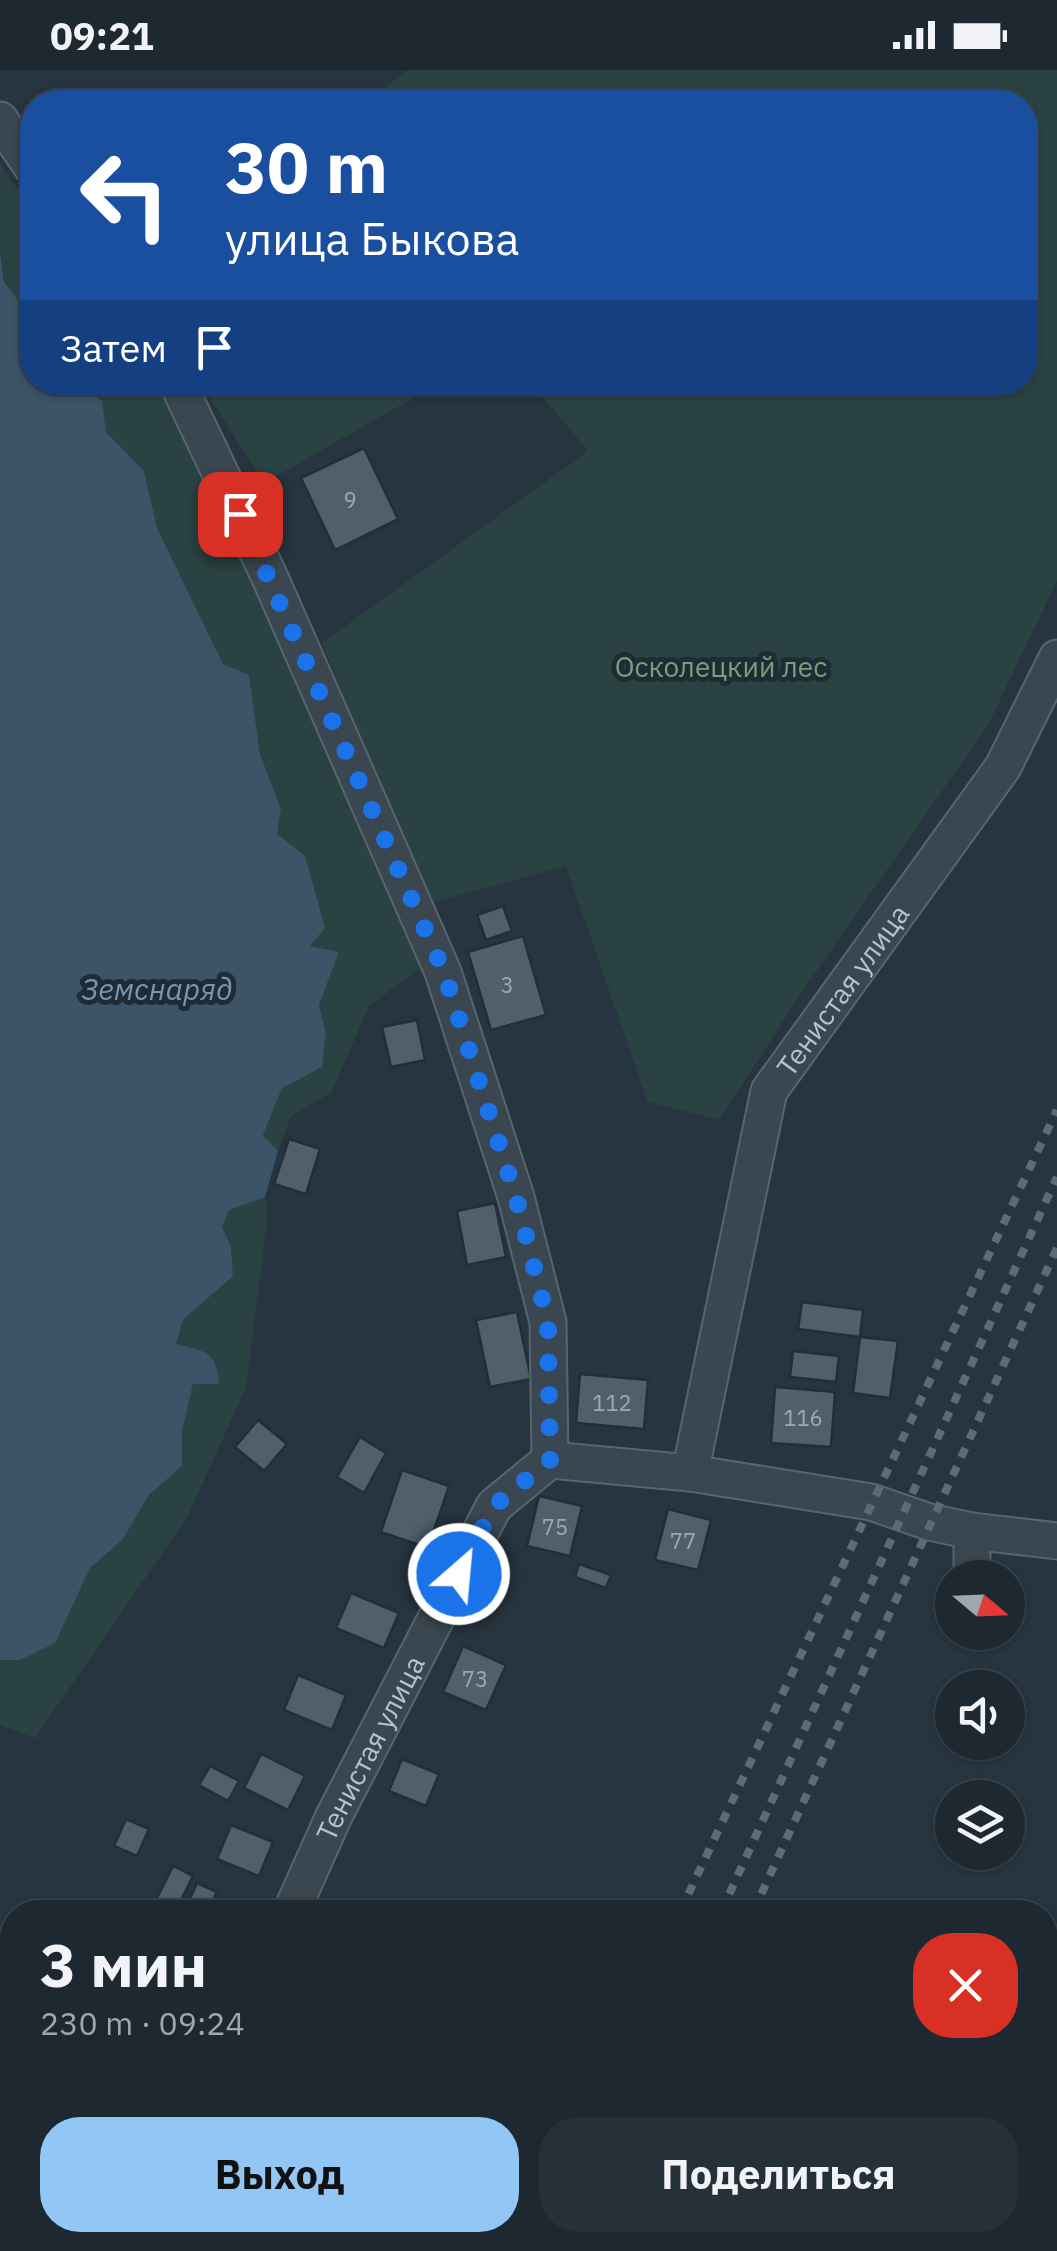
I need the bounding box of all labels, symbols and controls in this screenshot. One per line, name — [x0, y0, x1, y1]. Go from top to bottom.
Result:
text: 09:21 — [50, 11, 154, 60]
text: 30 m — [225, 121, 388, 212]
icon: left — [60, 130, 190, 260]
text: улица Быкова — [225, 209, 520, 267]
icon: arrive — [187, 320, 242, 375]
text: Затем — [60, 323, 167, 372]
pin — [198, 472, 283, 557]
house number: 9 — [343, 485, 357, 514]
icon: arrive — [213, 487, 268, 542]
park label: Осколецкий лес — [615, 648, 827, 685]
street label: Тенистая улица — [768, 896, 917, 1083]
water label: Земснаряд — [81, 969, 233, 1008]
house number: 3 — [500, 970, 514, 999]
house number: 112 — [592, 1388, 632, 1417]
house number: 116 — [783, 1403, 823, 1432]
house number: 75 — [542, 1512, 568, 1541]
position arrow — [407, 1522, 511, 1626]
house number: 77 — [670, 1526, 696, 1555]
north arrow — [935, 1560, 1025, 1650]
map controls — [935, 1560, 1025, 1870]
street label: Тенистая улица — [307, 1649, 432, 1846]
house number: 73 — [462, 1664, 488, 1693]
button: sound — [935, 1670, 1025, 1760]
button: layers — [935, 1780, 1025, 1870]
text: 3 мин — [40, 1925, 207, 2004]
button: close — [913, 1933, 1018, 2038]
text: 230 m · 09:24 — [40, 2002, 245, 2044]
button: Выход — [40, 2117, 519, 2232]
button: Поделиться — [539, 2117, 1018, 2232]

